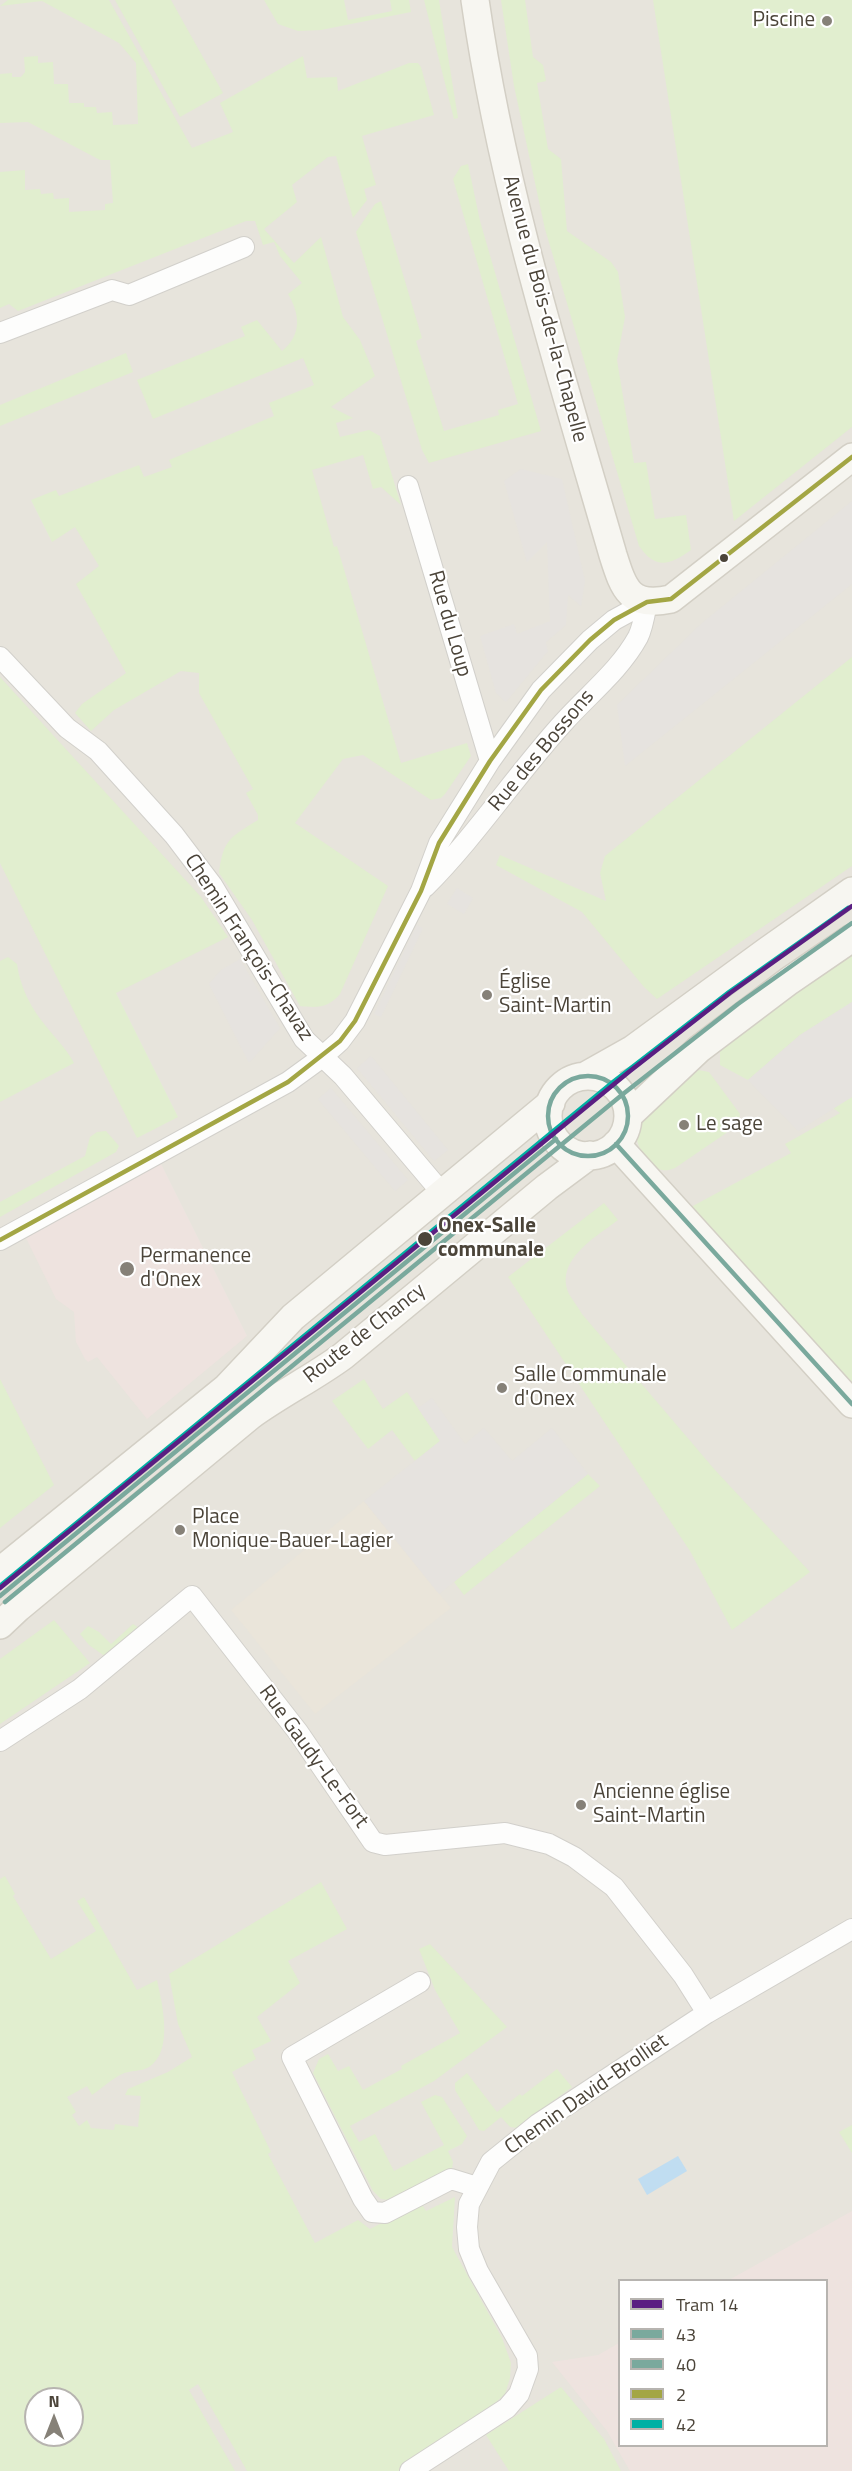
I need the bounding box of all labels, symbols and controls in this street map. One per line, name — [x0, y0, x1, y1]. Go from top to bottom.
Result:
place label: Piscine — [753, 8, 815, 34]
marker: Piscine — [820, 14, 834, 28]
street label: Avenue du Bois-de-la-Chapelle — [496, 173, 592, 445]
unlabelled marker — [718, 552, 730, 564]
street label: Rue du Loup — [422, 568, 476, 680]
street label: Rue des Bossons — [484, 685, 600, 817]
street label: Chemin François-Chavaz — [178, 850, 318, 1046]
place label: Église Saint-Martin — [499, 970, 611, 1020]
marker: Église Saint-Martin — [480, 988, 494, 1002]
place label: Le sage — [696, 1112, 763, 1138]
marker: Le sage — [677, 1118, 691, 1132]
place label: Onex-Salle communale — [438, 1214, 544, 1264]
marker: Onex-Salle communale — [416, 1230, 434, 1248]
place label: Permanence d'Onex — [140, 1244, 251, 1294]
marker: Permanence d'Onex — [118, 1260, 136, 1278]
street label: Route de Chancy — [299, 1279, 431, 1389]
place label: Salle Communale d'Onex — [514, 1363, 667, 1413]
marker: Salle Communale d'Onex — [495, 1381, 509, 1395]
place label: Place Monique-Bauer-Lagier — [192, 1505, 393, 1555]
marker: Place Monique-Bauer-Lagier — [173, 1523, 187, 1537]
street label: Rue Gaudy-Le-Fort — [253, 1681, 373, 1833]
place label: Ancienne église Saint-Martin — [593, 1780, 730, 1830]
marker: Ancienne église Saint-Martin — [574, 1798, 588, 1812]
street label: Chemin David-Brolliet — [500, 2029, 674, 2161]
legend — [618, 2279, 828, 2447]
text: Tram 14 — [676, 2291, 738, 2318]
text: 43 — [676, 2321, 696, 2348]
text: 40 — [676, 2351, 696, 2378]
text: 2 — [676, 2381, 686, 2408]
north arrow — [24, 2387, 84, 2447]
text: N — [48, 2389, 60, 2413]
text: 42 — [676, 2411, 696, 2438]

